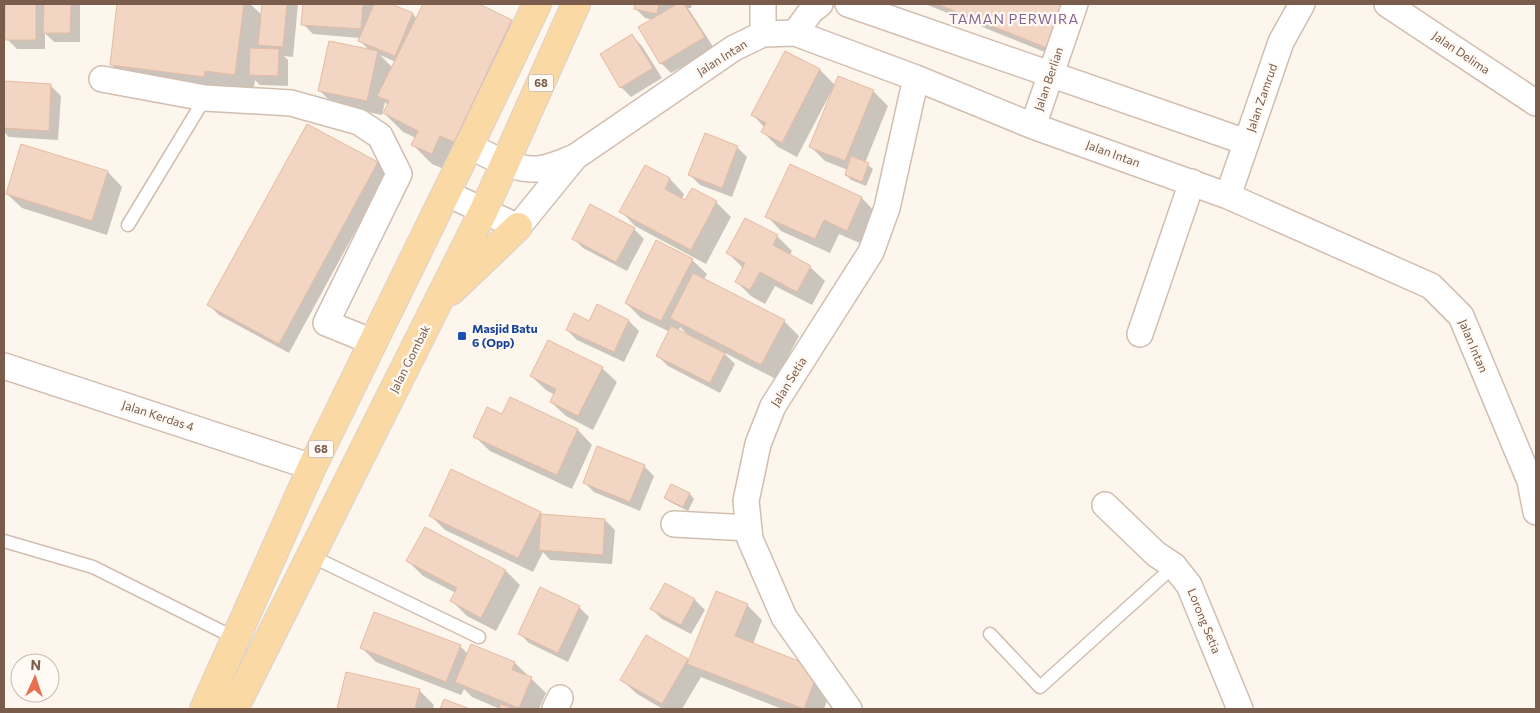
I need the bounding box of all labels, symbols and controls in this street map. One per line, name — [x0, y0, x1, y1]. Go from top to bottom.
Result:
district label: TAMAN PERWIRA — [949, 10, 1079, 27]
street label: Jalan Delima — [1430, 28, 1493, 77]
street label: Jalan Intan — [694, 36, 750, 79]
street label: Jalan Berlian — [1031, 45, 1066, 113]
street label: Jalan Zamrud — [1243, 62, 1280, 134]
road number: 68 — [528, 75, 554, 92]
street label: Jalan Intan — [1084, 137, 1142, 170]
street label: Jalan Intan — [1456, 317, 1491, 375]
place label: Masjid Batu 6 (Opp) — [472, 321, 538, 349]
street label: Jalan Gombak — [386, 322, 433, 395]
marker: Masjid Batu 6 (Opp) — [456, 330, 468, 342]
street label: Jalan Setia — [767, 354, 810, 409]
street label: Jalan Kerdas 4 — [120, 397, 196, 434]
road number: 68 — [308, 440, 334, 458]
street label: Lorong Setia — [1186, 586, 1224, 655]
north arrow — [10, 653, 60, 703]
text: N — [30, 656, 41, 673]

